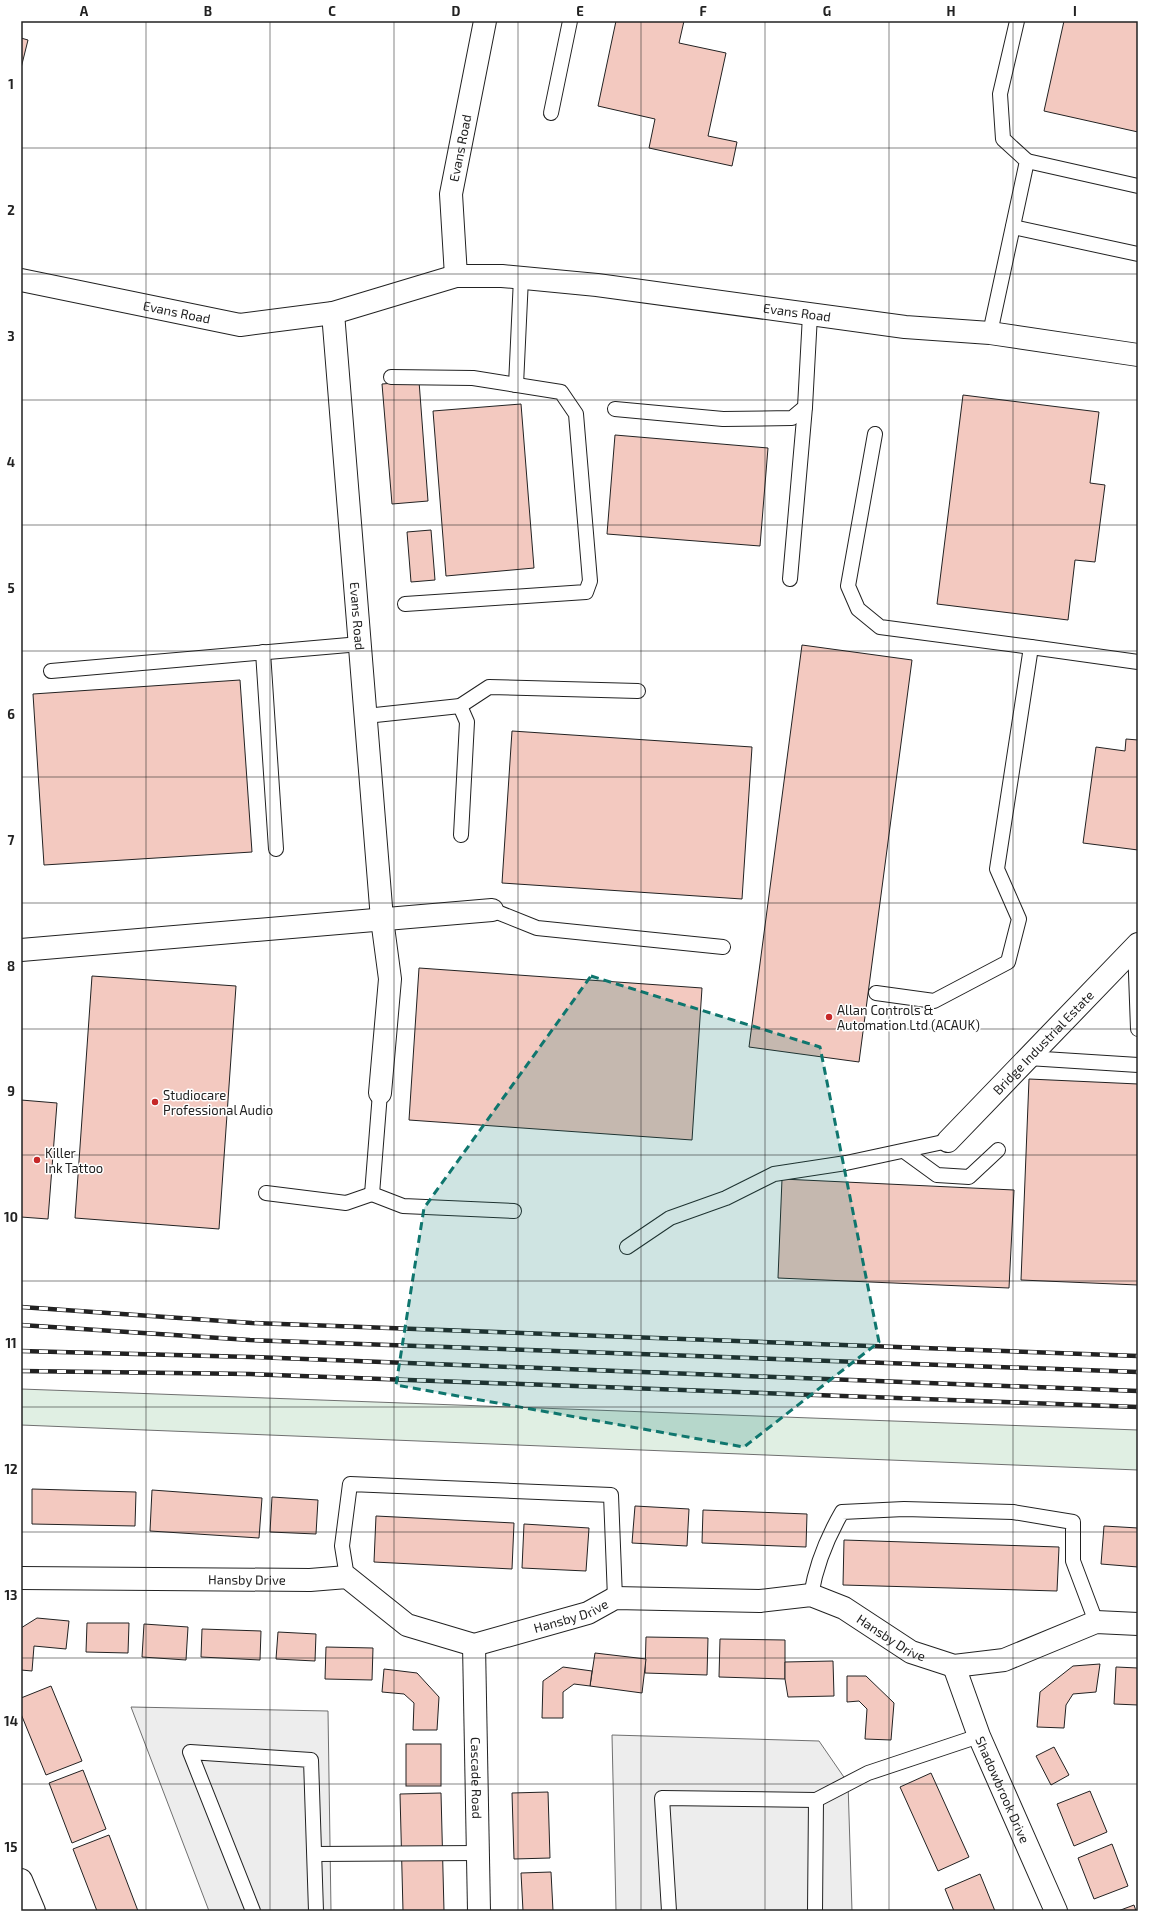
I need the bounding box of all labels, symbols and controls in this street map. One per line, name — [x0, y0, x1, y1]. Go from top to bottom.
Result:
text: A — [80, 3, 89, 19]
text: B — [204, 3, 212, 19]
text: C — [328, 3, 336, 19]
text: D — [452, 3, 461, 19]
text: E — [576, 3, 584, 19]
text: F — [699, 3, 707, 19]
text: G — [823, 3, 831, 19]
text: H — [947, 3, 956, 19]
text: I — [1073, 3, 1077, 19]
text: 1 — [8, 76, 14, 92]
street label: Evans Road — [446, 113, 474, 183]
text: 2 — [7, 202, 15, 218]
street label: Evans Road — [142, 297, 212, 327]
street label: Evans Road — [762, 300, 832, 325]
text: 3 — [7, 328, 15, 344]
text: 4 — [7, 454, 15, 470]
text: 5 — [7, 580, 15, 596]
street label: Evans Road — [347, 581, 368, 651]
text: 6 — [7, 706, 15, 722]
text: 7 — [8, 832, 15, 848]
text: 8 — [7, 958, 15, 974]
street label: Bridge Industrial Estate — [989, 987, 1097, 1098]
place label: Allan Controls & Automation Ltd (ACAUK) — [837, 1002, 980, 1033]
marker: Allan Controls & Automation Ltd (ACAUK) — [824, 1012, 834, 1022]
text: 9 — [7, 1083, 15, 1099]
place label: Studiocare Professional Audio — [163, 1087, 273, 1118]
marker: Studiocare Professional Audio — [150, 1097, 160, 1107]
place label: Killer Ink Tattoo — [45, 1145, 103, 1176]
marker: Killer Ink Tattoo — [32, 1155, 42, 1165]
text: 10 — [4, 1209, 18, 1225]
text: 11 — [5, 1335, 17, 1351]
text: 12 — [4, 1461, 18, 1477]
street label: Hansby Drive — [208, 1571, 286, 1588]
text: 13 — [5, 1587, 18, 1603]
street label: Hansby Drive — [532, 1596, 611, 1636]
street label: Hansby Drive — [854, 1611, 927, 1664]
text: 14 — [4, 1713, 18, 1729]
street label: Shadowbrook Drive — [972, 1734, 1033, 1846]
street label: Cascade Road — [468, 1737, 485, 1819]
text: 15 — [5, 1839, 17, 1855]

